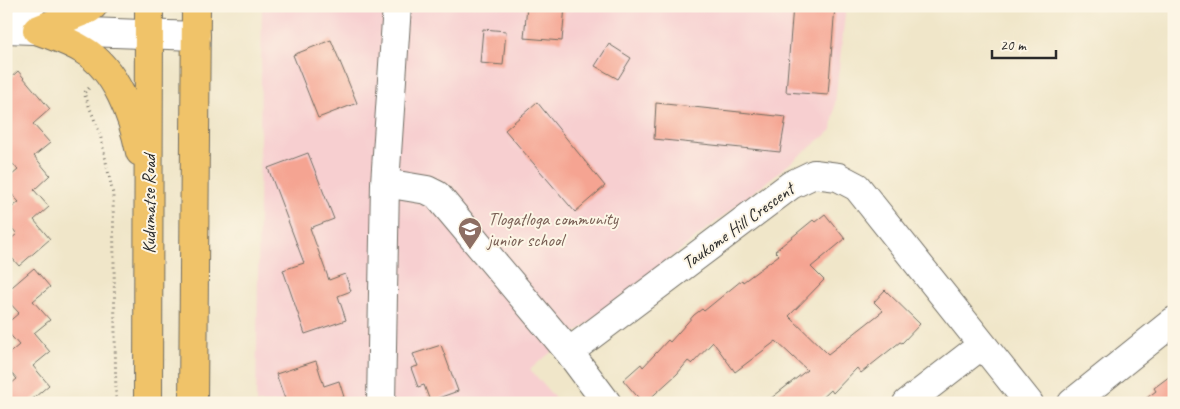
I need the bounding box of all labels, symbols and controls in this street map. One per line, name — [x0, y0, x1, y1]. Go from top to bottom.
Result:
scale bar — [992, 28, 1056, 60]
text: 20 m — [1000, 36, 1027, 55]
street label: Kudumatse Road — [138, 151, 160, 254]
street label: Taukome Hill Crescent — [678, 176, 801, 274]
place label: Tlogatloga community junior school — [486, 208, 620, 251]
school or university icon: Tlogatloga community junior school — [457, 216, 483, 250]

